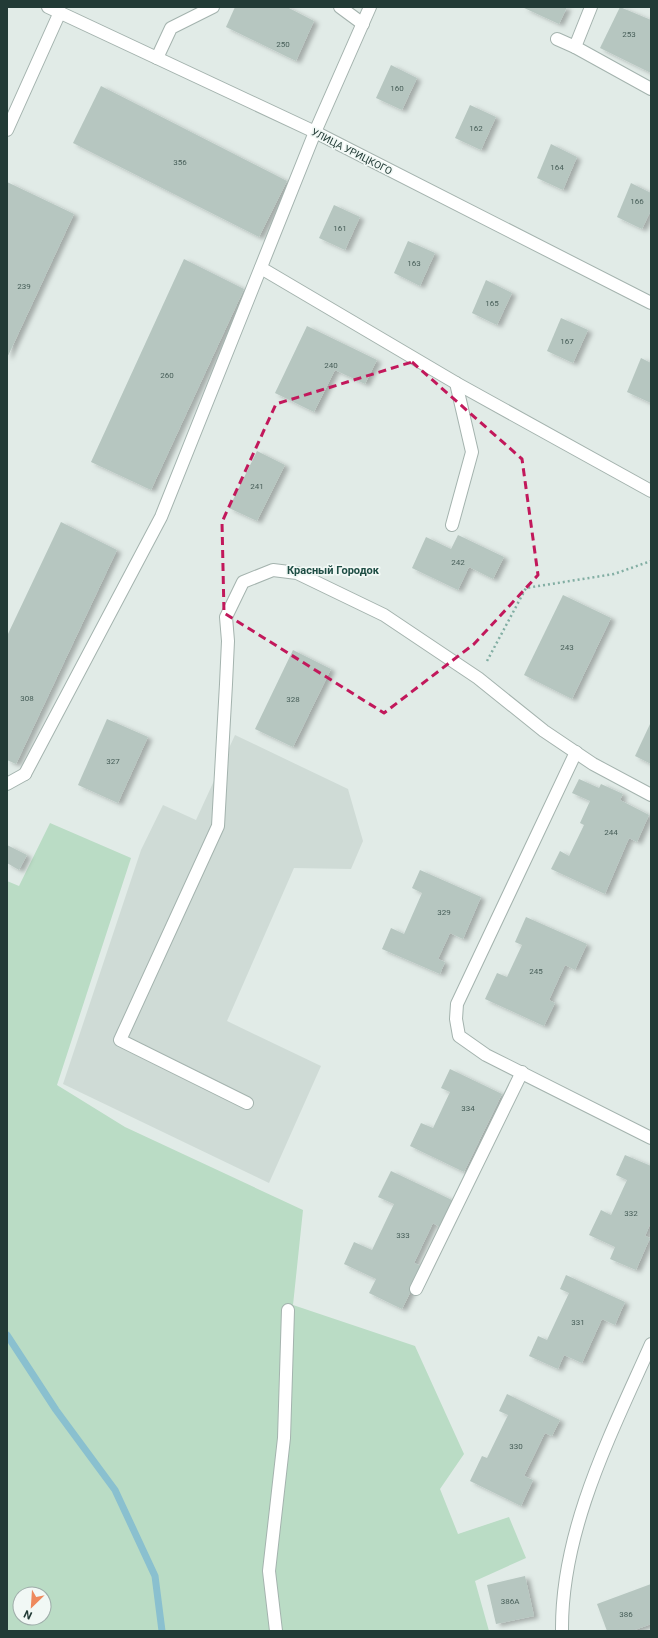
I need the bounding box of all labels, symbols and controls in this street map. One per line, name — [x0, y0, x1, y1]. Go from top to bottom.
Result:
house number: 253 — [622, 30, 636, 39]
house number: 250 — [276, 40, 290, 49]
house number: 160 — [390, 84, 404, 93]
house number: 162 — [469, 124, 483, 133]
street label: УЛИЦА УРИЦКОГО — [310, 126, 394, 177]
house number: 356 — [173, 158, 187, 167]
house number: 164 — [550, 163, 564, 172]
house number: 166 — [630, 197, 644, 206]
house number: 161 — [333, 224, 347, 233]
house number: 163 — [407, 259, 421, 268]
house number: 239 — [17, 282, 31, 291]
house number: 165 — [485, 299, 499, 308]
house number: 167 — [560, 337, 574, 346]
house number: 240 — [324, 361, 338, 370]
house number: 260 — [160, 371, 174, 380]
house number: 241 — [250, 482, 264, 491]
house number: 242 — [451, 558, 465, 567]
district label: Красный Городок — [287, 564, 380, 577]
house number: 243 — [560, 643, 574, 652]
house number: 308 — [20, 694, 34, 703]
house number: 328 — [286, 695, 300, 704]
house number: 327 — [106, 757, 120, 766]
house number: 244 — [604, 828, 618, 837]
house number: 329 — [437, 908, 451, 917]
house number: 245 — [529, 967, 543, 976]
house number: 334 — [461, 1104, 475, 1113]
house number: 332 — [624, 1209, 638, 1218]
house number: 333 — [396, 1231, 410, 1240]
house number: 331 — [571, 1318, 585, 1327]
house number: 330 — [509, 1442, 523, 1451]
north arrow — [12, 1586, 52, 1626]
house number: 386А — [501, 1597, 520, 1606]
text: N — [22, 1607, 34, 1622]
house number: 386 — [619, 1610, 633, 1619]

